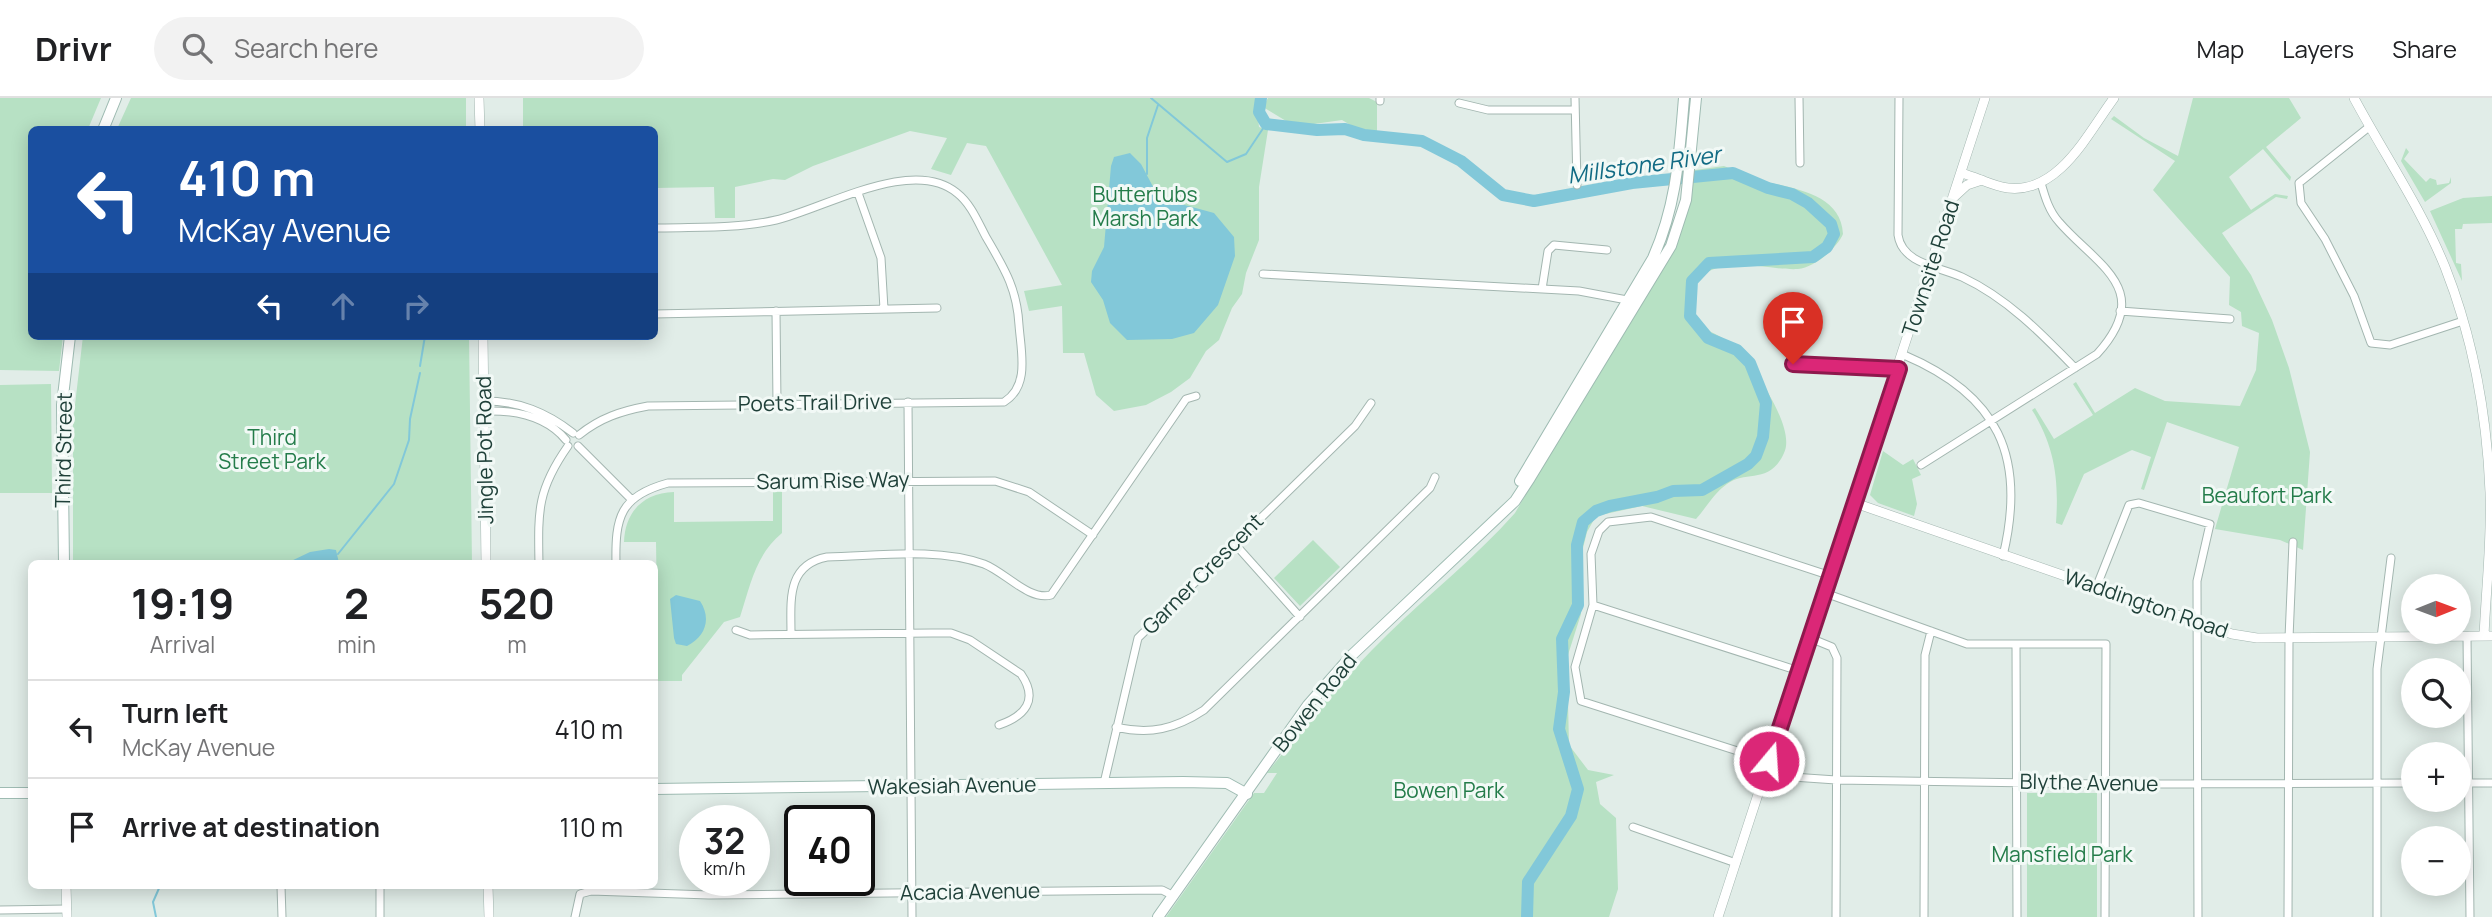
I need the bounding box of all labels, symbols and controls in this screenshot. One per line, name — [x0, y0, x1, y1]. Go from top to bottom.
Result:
search box — [154, 17, 644, 80]
text: Drivr — [35, 26, 112, 71]
icon: search — [178, 29, 216, 67]
text: Search here — [234, 30, 378, 66]
text: Map — [2197, 32, 2244, 65]
text: Layers — [2282, 32, 2354, 65]
text: Share — [2392, 32, 2457, 65]
water label: Millstone River — [1565, 137, 1725, 191]
text: 410 m — [178, 144, 315, 211]
icon: left — [63, 154, 154, 245]
park label: Buttertubs Marsh Park — [1092, 180, 1199, 232]
street label: Townsite Road — [1895, 196, 1965, 339]
text: McKay Avenue — [178, 208, 391, 252]
icon: left — [251, 287, 289, 325]
icon: ahead — [324, 287, 362, 325]
icon: right — [397, 287, 435, 325]
pin — [1763, 292, 1823, 364]
icon: arrive — [1774, 303, 1812, 341]
street label: Jingle Pot Road — [469, 376, 499, 524]
street label: Poets Trail Drive — [738, 387, 892, 417]
street label: Third Street — [48, 392, 78, 508]
park label: Third Street Park — [218, 423, 326, 475]
street label: Sarum Rise Way — [756, 465, 910, 495]
park label: Beaufort Park — [2202, 481, 2333, 509]
street label: Garner Crescent — [1136, 507, 1269, 640]
street label: Waddington Road — [2060, 562, 2232, 644]
text: 19:19 — [131, 574, 234, 632]
text: 2 — [344, 574, 369, 632]
text: 520 — [479, 574, 555, 632]
north arrow — [2401, 574, 2471, 644]
map controls — [2401, 574, 2471, 896]
text: Arrival — [150, 628, 216, 660]
text: min — [337, 628, 376, 660]
text: m — [507, 628, 527, 660]
street label: Bowen Road — [1266, 647, 1363, 757]
button: search — [2401, 658, 2471, 728]
text: Turn left — [122, 695, 229, 731]
icon: left — [63, 710, 101, 748]
text: 410 m — [554, 711, 623, 747]
position arrow — [1732, 724, 1806, 798]
text: McKay Avenue — [122, 731, 275, 763]
button: + — [2401, 742, 2471, 812]
street label: Blythe Avenue — [2019, 767, 2159, 797]
street label: Wakesiah Avenue — [867, 770, 1037, 800]
park label: Bowen Park — [1393, 776, 1505, 804]
speed limit sign: 40 — [784, 805, 875, 896]
icon: arrive — [63, 808, 101, 846]
text: Arrive at destination — [122, 809, 380, 845]
text: 110 m — [560, 809, 623, 845]
text: 32 — [704, 817, 745, 865]
button: − — [2401, 826, 2471, 896]
park label: Mansfield Park — [1991, 840, 2133, 868]
text: km/h — [704, 856, 745, 880]
street label: Acacia Avenue — [899, 876, 1040, 906]

